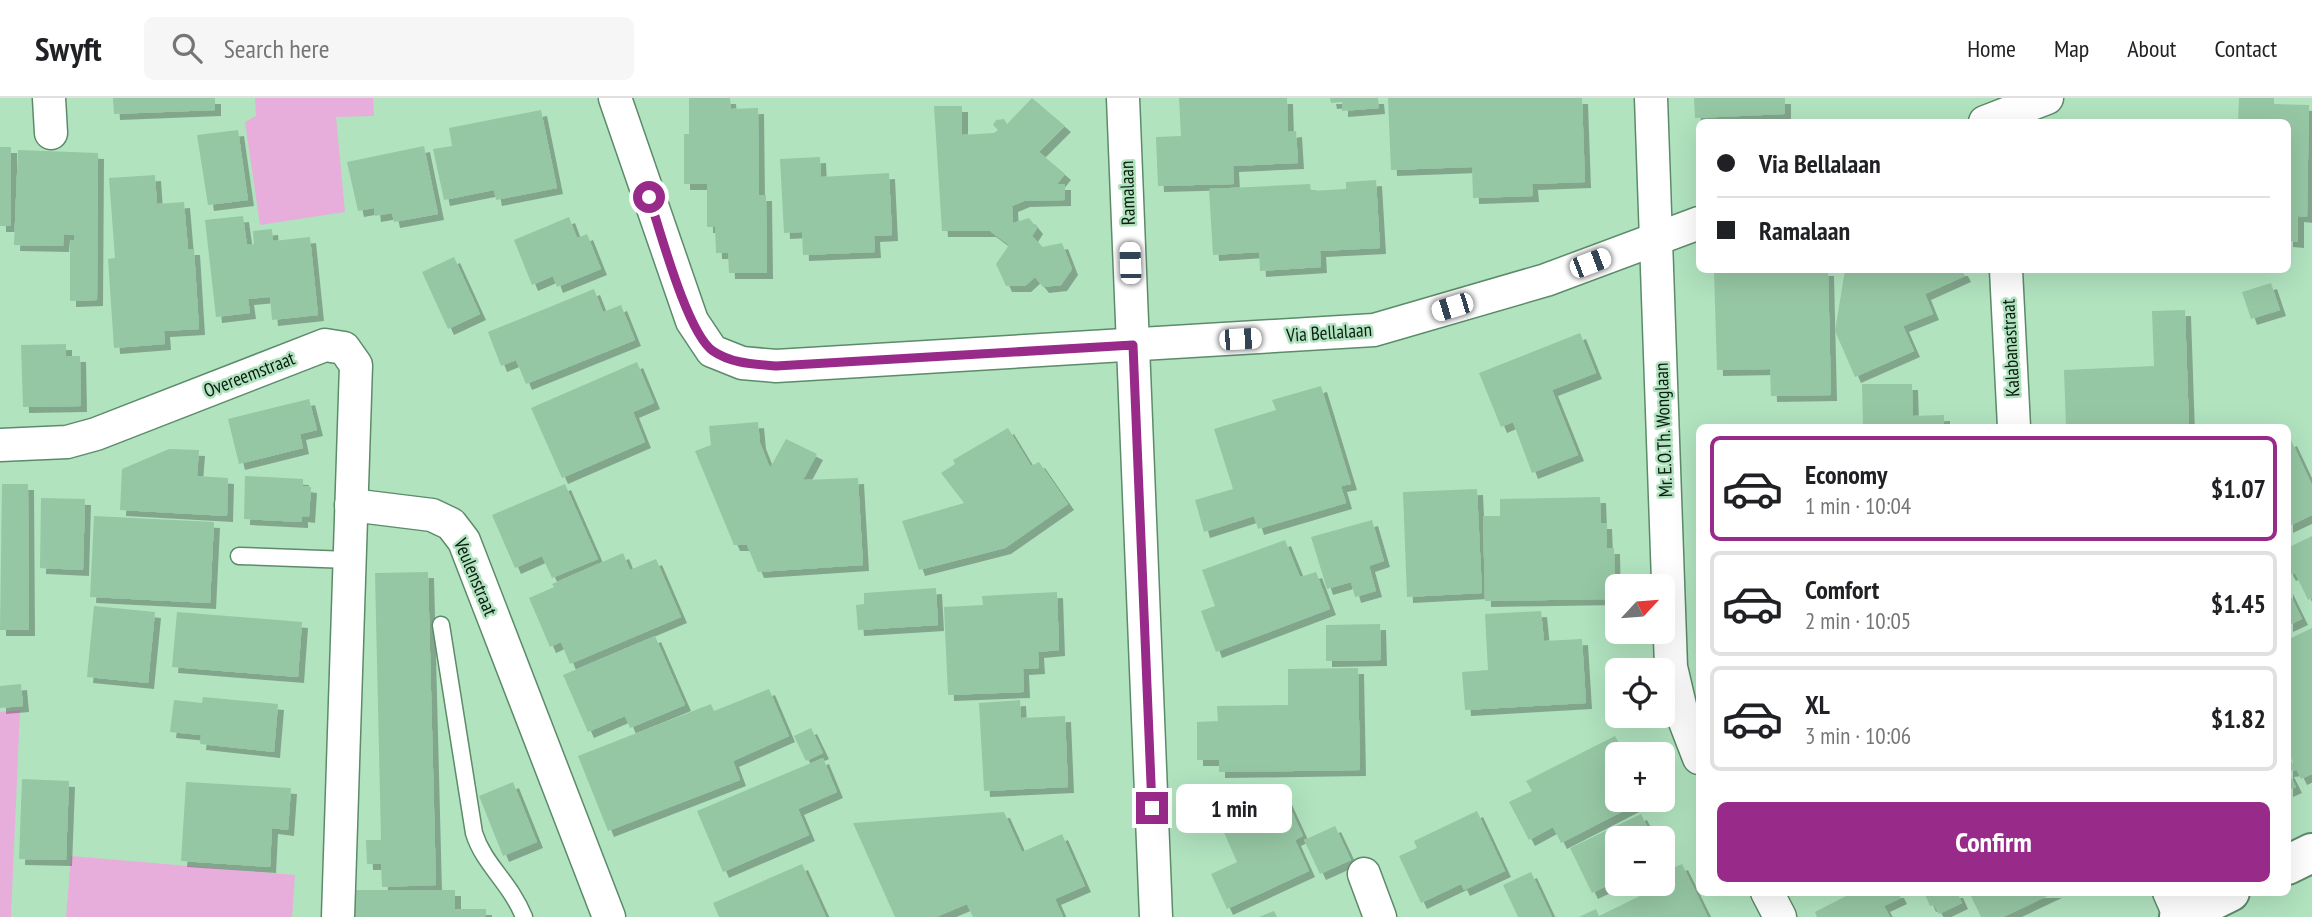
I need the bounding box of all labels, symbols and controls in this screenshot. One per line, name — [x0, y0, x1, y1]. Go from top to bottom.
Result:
search box — [144, 17, 634, 80]
text: Swyft — [35, 27, 102, 70]
icon: search — [168, 29, 206, 67]
text: Search here — [224, 32, 329, 65]
text: Home — [1967, 33, 2016, 64]
text: Map — [2054, 33, 2089, 64]
text: About — [2127, 33, 2176, 64]
text: Contact — [2214, 33, 2277, 64]
text: Via Bellalaan — [1759, 147, 1881, 180]
street label: Ramalaan — [1114, 160, 1140, 226]
route start — [633, 181, 665, 213]
text: Ramalaan — [1759, 214, 1850, 247]
car — [1119, 242, 1142, 284]
car — [1567, 246, 1614, 280]
car — [1429, 291, 1476, 323]
street label: Kalabanastraat — [1995, 298, 2025, 397]
street label: Via Bellalaan — [1284, 317, 1373, 347]
car — [1219, 327, 1262, 351]
street label: Overeemstraat — [200, 345, 299, 402]
street label: Mr. E.O.Th. Wonglaan — [1649, 362, 1677, 498]
icon: car — [1721, 457, 1784, 520]
text: Economy — [1805, 458, 1887, 491]
text: $1.07 — [2211, 472, 2266, 505]
text: 1 min · 10:04 — [1805, 491, 1911, 520]
street label: Veulenstraat — [449, 534, 503, 620]
icon: car — [1721, 572, 1784, 635]
text: Comfort — [1805, 573, 1879, 606]
north arrow — [1605, 574, 1675, 644]
map controls — [1605, 574, 1675, 896]
text: $1.45 — [2211, 587, 2266, 620]
text: 2 min · 10:05 — [1805, 606, 1911, 635]
button: locate — [1605, 658, 1675, 728]
icon: car — [1721, 687, 1784, 750]
text: XL — [1805, 688, 1830, 721]
text: $1.82 — [2211, 702, 2266, 735]
text: 3 min · 10:06 — [1805, 721, 1911, 750]
button: + — [1605, 742, 1675, 812]
callout: 1 min — [1176, 784, 1292, 832]
route end — [1136, 792, 1168, 824]
text: 1 min — [1211, 794, 1257, 823]
button: Confirm — [1717, 802, 2270, 882]
button: − — [1605, 826, 1675, 896]

